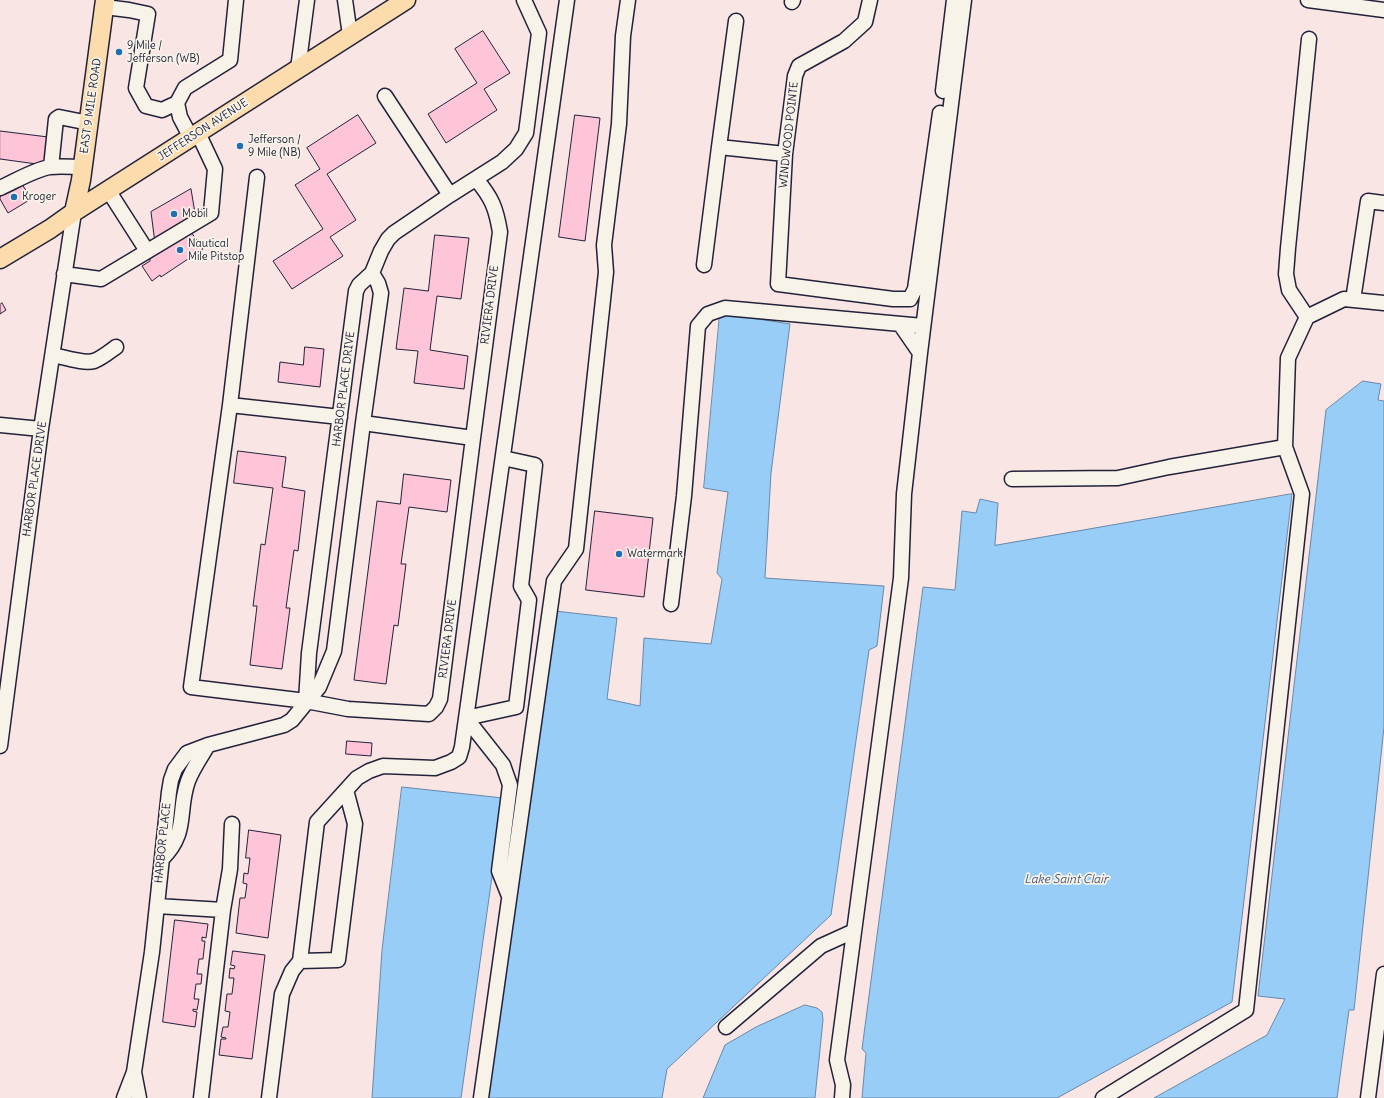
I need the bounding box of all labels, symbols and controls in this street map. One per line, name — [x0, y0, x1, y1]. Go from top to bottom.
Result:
place label: 9 Mile / Jefferson (WB) — [127, 39, 200, 65]
marker: 9 Mile / Jefferson (WB) — [114, 47, 124, 57]
street label: EAST 9 MILE ROAD — [78, 58, 104, 154]
street label: WINDWOOD POINTE — [777, 81, 801, 189]
street label: JEFFERSON AVENUE — [156, 96, 250, 164]
place label: Jefferson / 9 Mile (NB) — [248, 133, 301, 159]
marker: Jefferson / 9 Mile (NB) — [235, 141, 245, 151]
place label: Kroger — [22, 190, 56, 204]
marker: Kroger — [9, 192, 19, 202]
place label: Mobil — [182, 207, 208, 221]
marker: Mobil — [169, 209, 179, 219]
place label: Nautical Mile Pitstop — [188, 237, 244, 263]
marker: Nautical Mile Pitstop — [175, 245, 185, 255]
street label: RIVIERA DRIVE — [479, 265, 501, 345]
street label: HARBOR PLACE DRIVE — [330, 331, 358, 447]
street label: HARBOR PLACE DRIVE — [20, 421, 50, 537]
place label: Watermark — [627, 547, 683, 561]
marker: Watermark — [614, 549, 624, 559]
street label: RIVIERA DRIVE — [437, 599, 459, 679]
street label: HARBOR PLACE — [152, 802, 174, 884]
water label: Lake Saint Clair — [1024, 873, 1108, 887]

